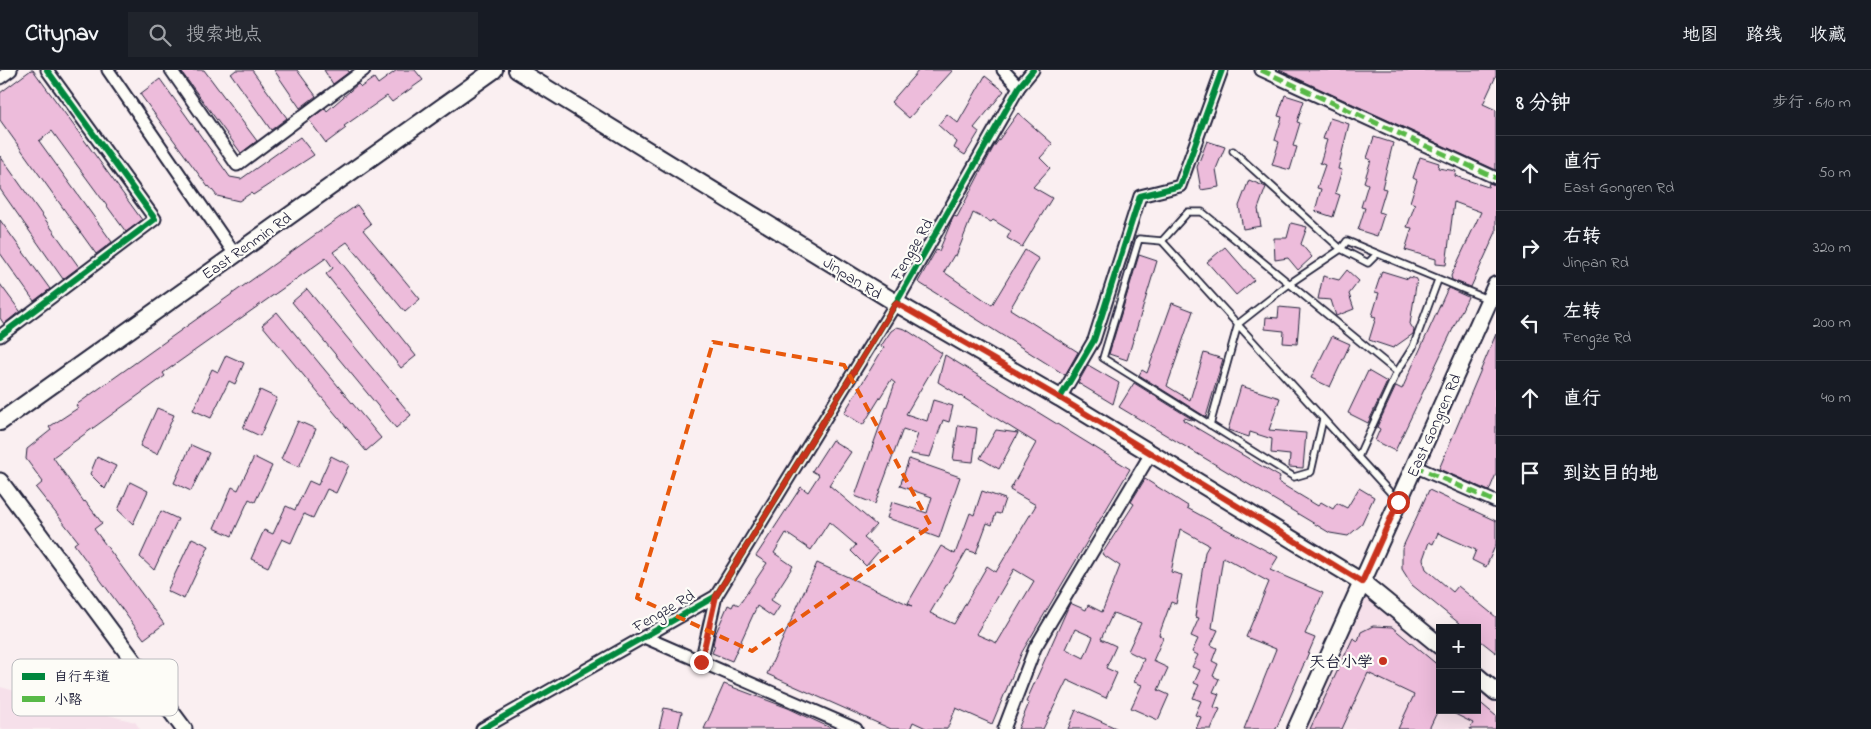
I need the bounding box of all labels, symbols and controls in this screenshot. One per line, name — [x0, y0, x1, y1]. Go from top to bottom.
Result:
search box — [128, 12, 478, 57]
text: Citynav — [25, 17, 98, 52]
icon: search — [146, 21, 174, 49]
text: 搜索地点 — [186, 22, 262, 49]
text: 地图 — [1682, 23, 1718, 49]
text: 路线 — [1746, 23, 1782, 49]
text: 收藏 — [1810, 23, 1846, 49]
text: 8 分钟 — [1516, 89, 1571, 119]
text: 步行 · 610 m — [1772, 91, 1851, 115]
text: 直行 — [1563, 149, 1601, 176]
icon: ahead — [1516, 159, 1544, 187]
text: 50 m — [1819, 161, 1851, 185]
text: East Gongren Rd — [1563, 176, 1674, 200]
street label: East Renmin Rd — [197, 207, 297, 287]
street label: Fengze Rd — [885, 214, 940, 286]
text: 右转 — [1563, 224, 1601, 251]
icon: right — [1516, 234, 1544, 262]
text: 320 m — [1813, 236, 1851, 260]
street label: Jinpan Rd — [818, 251, 886, 306]
text: Jinpan Rd — [1563, 251, 1629, 275]
text: 左转 — [1563, 299, 1601, 326]
icon: left — [1516, 309, 1544, 337]
text: 200 m — [1813, 311, 1851, 335]
text: Fengze Rd — [1563, 326, 1631, 350]
street label: East Gongren Rd — [1401, 370, 1468, 481]
icon: ahead — [1516, 384, 1544, 412]
text: 直行 — [1563, 386, 1601, 413]
text: 40 m — [1821, 386, 1851, 410]
icon: arrive — [1516, 459, 1544, 487]
text: 到达目的地 — [1563, 461, 1658, 488]
route start — [1387, 491, 1410, 514]
street label: Fengze Rd — [628, 584, 700, 640]
map controls — [1436, 624, 1481, 714]
button: + — [1436, 624, 1481, 669]
route end — [690, 651, 713, 674]
place label: 天台小学 — [1309, 651, 1373, 675]
marker: 天台小学 — [1377, 655, 1389, 667]
legend — [12, 659, 178, 716]
text: 自行车道 — [54, 667, 110, 688]
button: − — [1436, 669, 1481, 714]
text: 小路 — [54, 690, 82, 711]

